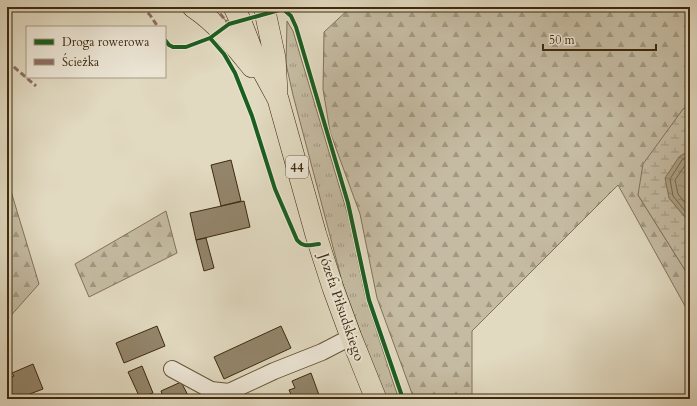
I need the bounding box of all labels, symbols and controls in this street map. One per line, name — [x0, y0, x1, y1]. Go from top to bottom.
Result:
legend — [26, 26, 166, 78]
scale bar — [543, 26, 656, 52]
text: 50 m — [549, 32, 576, 48]
text: Droga rowerowa — [62, 34, 150, 50]
text: Ścieżka — [62, 53, 100, 70]
road number: 44 — [286, 156, 308, 178]
street label: Józefa Piłsudskiego — [314, 249, 369, 364]

